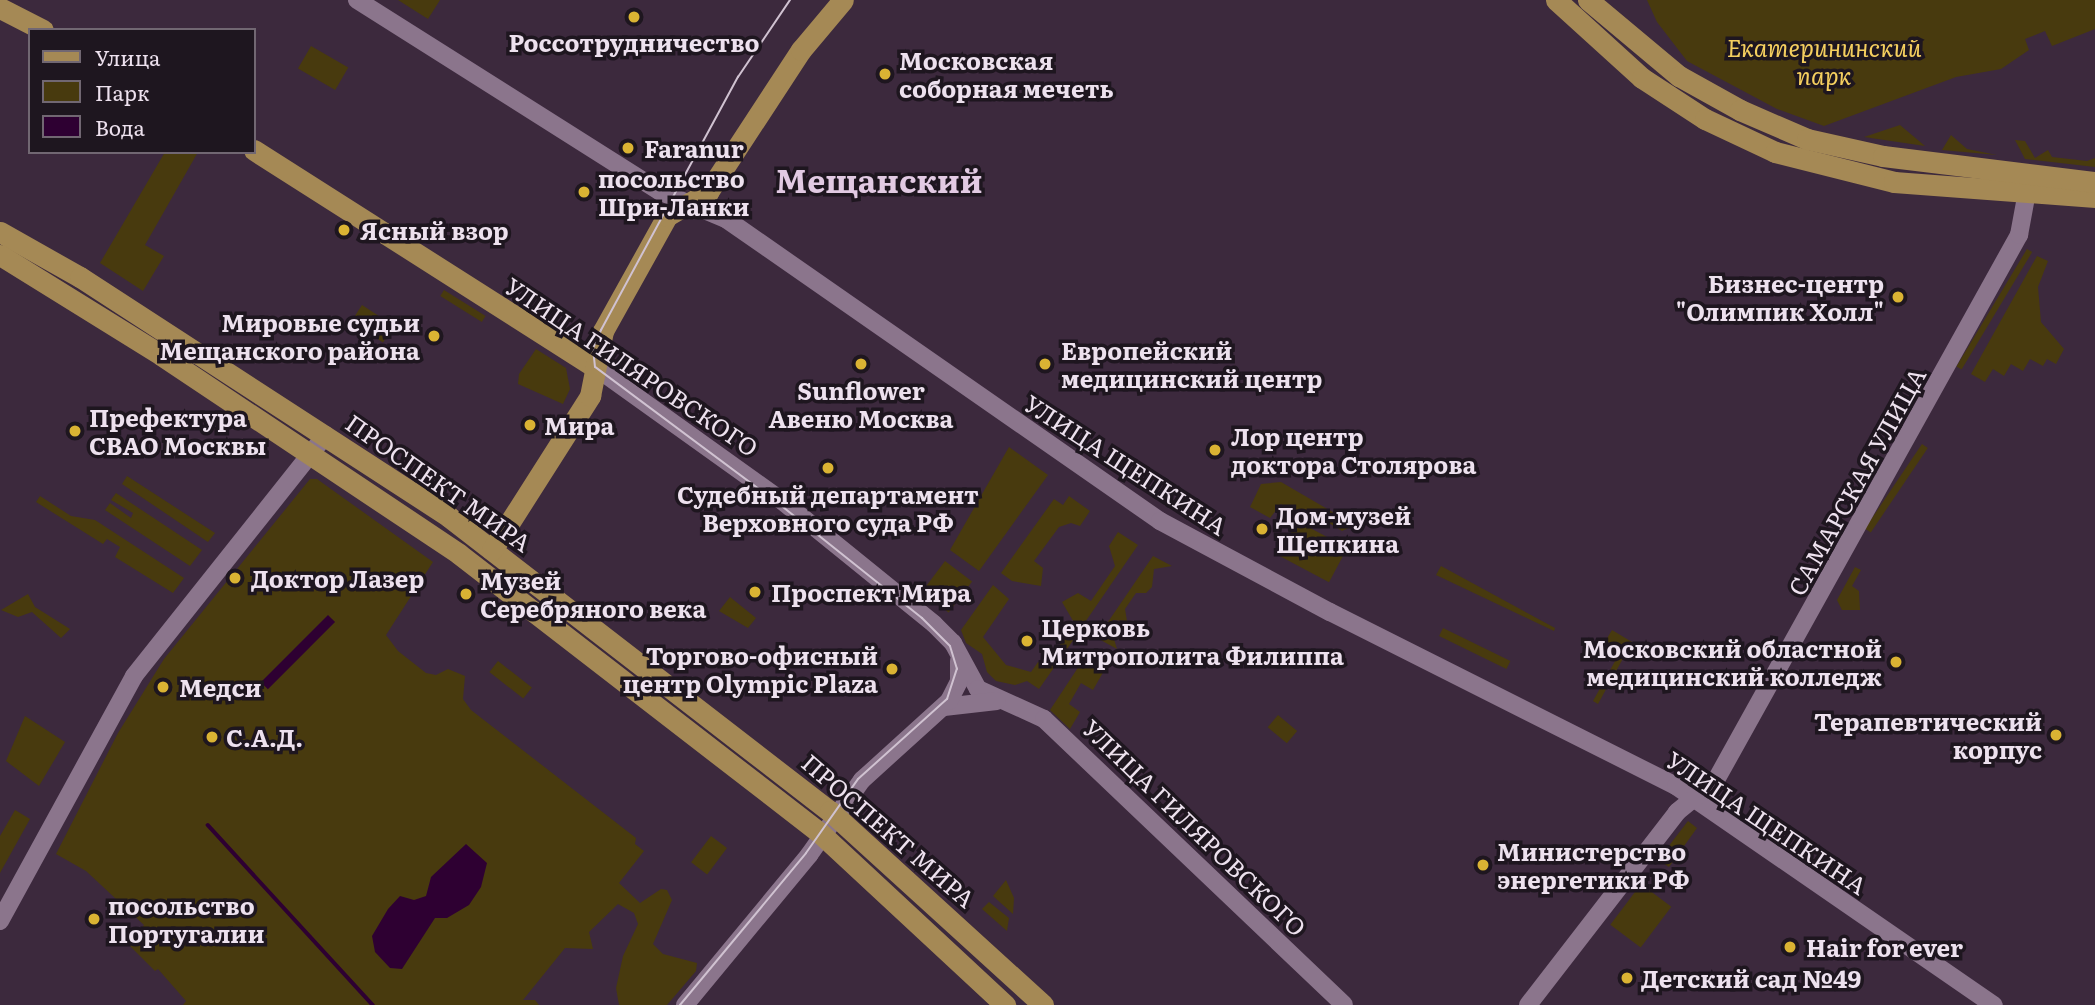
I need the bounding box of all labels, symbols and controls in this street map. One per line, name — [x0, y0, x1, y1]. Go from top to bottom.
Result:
marker: Россотрудничество — [626, 9, 642, 25]
legend — [28, 28, 256, 154]
place label: Россотрудничество — [508, 28, 760, 56]
park label: Екатерининский парк — [1727, 33, 1921, 89]
text: Улица — [95, 41, 160, 72]
place label: Московская соборная мечеть — [899, 46, 1114, 102]
marker: Московская соборная мечеть — [877, 66, 893, 82]
text: Парк — [95, 76, 149, 107]
text: Вода — [95, 111, 145, 142]
place label: Faranur — [644, 134, 744, 162]
marker: Faranur — [618, 138, 638, 158]
district label: Мещанский — [776, 160, 982, 198]
place label: посольство Шри-Ланки — [598, 164, 750, 220]
marker: посольство Шри-Ланки — [576, 184, 592, 200]
place label: Ясный взор — [360, 216, 509, 244]
marker: Ясный взор — [334, 220, 354, 240]
place label: Бизнес-центр "Олимпик Холл" — [1676, 269, 1884, 325]
street label: УЛИЦА ГИЛЯРОВСКОГО — [500, 271, 764, 461]
marker: Бизнес-центр "Олимпик Холл" — [1890, 289, 1906, 305]
place label: Мировые судьи Мещанского района — [159, 308, 420, 364]
marker: Мировые судьи Мещанского района — [426, 328, 442, 344]
place label: Европейский медицинский центр — [1061, 336, 1322, 392]
marker: Европейский медицинский центр — [1035, 354, 1055, 374]
marker: Sunflower Авеню Москва — [853, 356, 869, 372]
street label: САМАРСКАЯ УЛИЦА — [1781, 362, 1931, 600]
place label: Sunflower Авеню Москва — [769, 376, 953, 432]
street label: УЛИЦА ЩЕПКИНА — [1020, 388, 1232, 540]
place label: Префектура СВАО Москвы — [89, 403, 266, 459]
street label: ПРОСПЕКТ МИРА — [341, 407, 537, 557]
place label: Мира — [544, 411, 614, 439]
marker: Мира — [522, 417, 538, 433]
place label: Лор центр доктора Столярова — [1231, 422, 1476, 478]
marker: Префектура СВАО Москвы — [67, 423, 83, 439]
marker: Лор центр доктора Столярова — [1205, 440, 1225, 460]
marker: Судебный департамент Верховного суда РФ — [820, 460, 836, 476]
place label: Судебный департамент Верховного суда РФ — [677, 480, 979, 536]
place label: Дом-музей Щепкина — [1276, 501, 1411, 557]
marker: Дом-музей Щепкина — [1254, 521, 1270, 537]
place label: Доктор Лазер — [251, 564, 424, 592]
place label: Музей Серебряного века — [480, 566, 706, 622]
marker: Доктор Лазер — [225, 568, 245, 588]
place label: Проспект Мира — [771, 578, 971, 606]
marker: Проспект Мира — [745, 582, 765, 602]
marker: Музей Серебряного века — [458, 586, 474, 602]
place label: Церковь Митрополита Филиппа — [1041, 613, 1344, 669]
marker: Церковь Митрополита Филиппа — [1019, 633, 1035, 649]
place label: Московский областной медицинский колледж — [1583, 634, 1882, 690]
place label: Торгово-офисный центр Olympic Plaza — [623, 641, 878, 697]
marker: Московский областной медицинский колледж — [1888, 654, 1904, 670]
marker: Торгово-офисный центр Olympic Plaza — [884, 661, 900, 677]
place label: Медси — [179, 673, 262, 701]
marker: Медси — [153, 677, 173, 697]
place label: Терапевтический корпус — [1814, 707, 2042, 763]
street label: УЛИЦА ГИЛЯРОВСКОГО — [1078, 713, 1312, 941]
place label: С.А.Д. — [226, 723, 303, 751]
marker: Терапевтический корпус — [2048, 727, 2064, 743]
marker: С.А.Д. — [204, 729, 220, 745]
street label: УЛИЦА ЩЕПКИНА — [1661, 744, 1873, 900]
street label: ПРОСПЕКТ МИРА — [797, 747, 981, 913]
place label: Министерство энергетики РФ — [1497, 837, 1690, 893]
marker: Министерство энергетики РФ — [1475, 857, 1491, 873]
place label: посольство Португалии — [108, 891, 264, 947]
marker: посольство Португалии — [86, 911, 102, 927]
place label: Hair for ever — [1806, 933, 1963, 961]
marker: Hair for ever — [1780, 937, 1800, 957]
place label: Детский сад №49 — [1641, 964, 1861, 992]
marker: Детский сад №49 — [1619, 970, 1635, 986]

